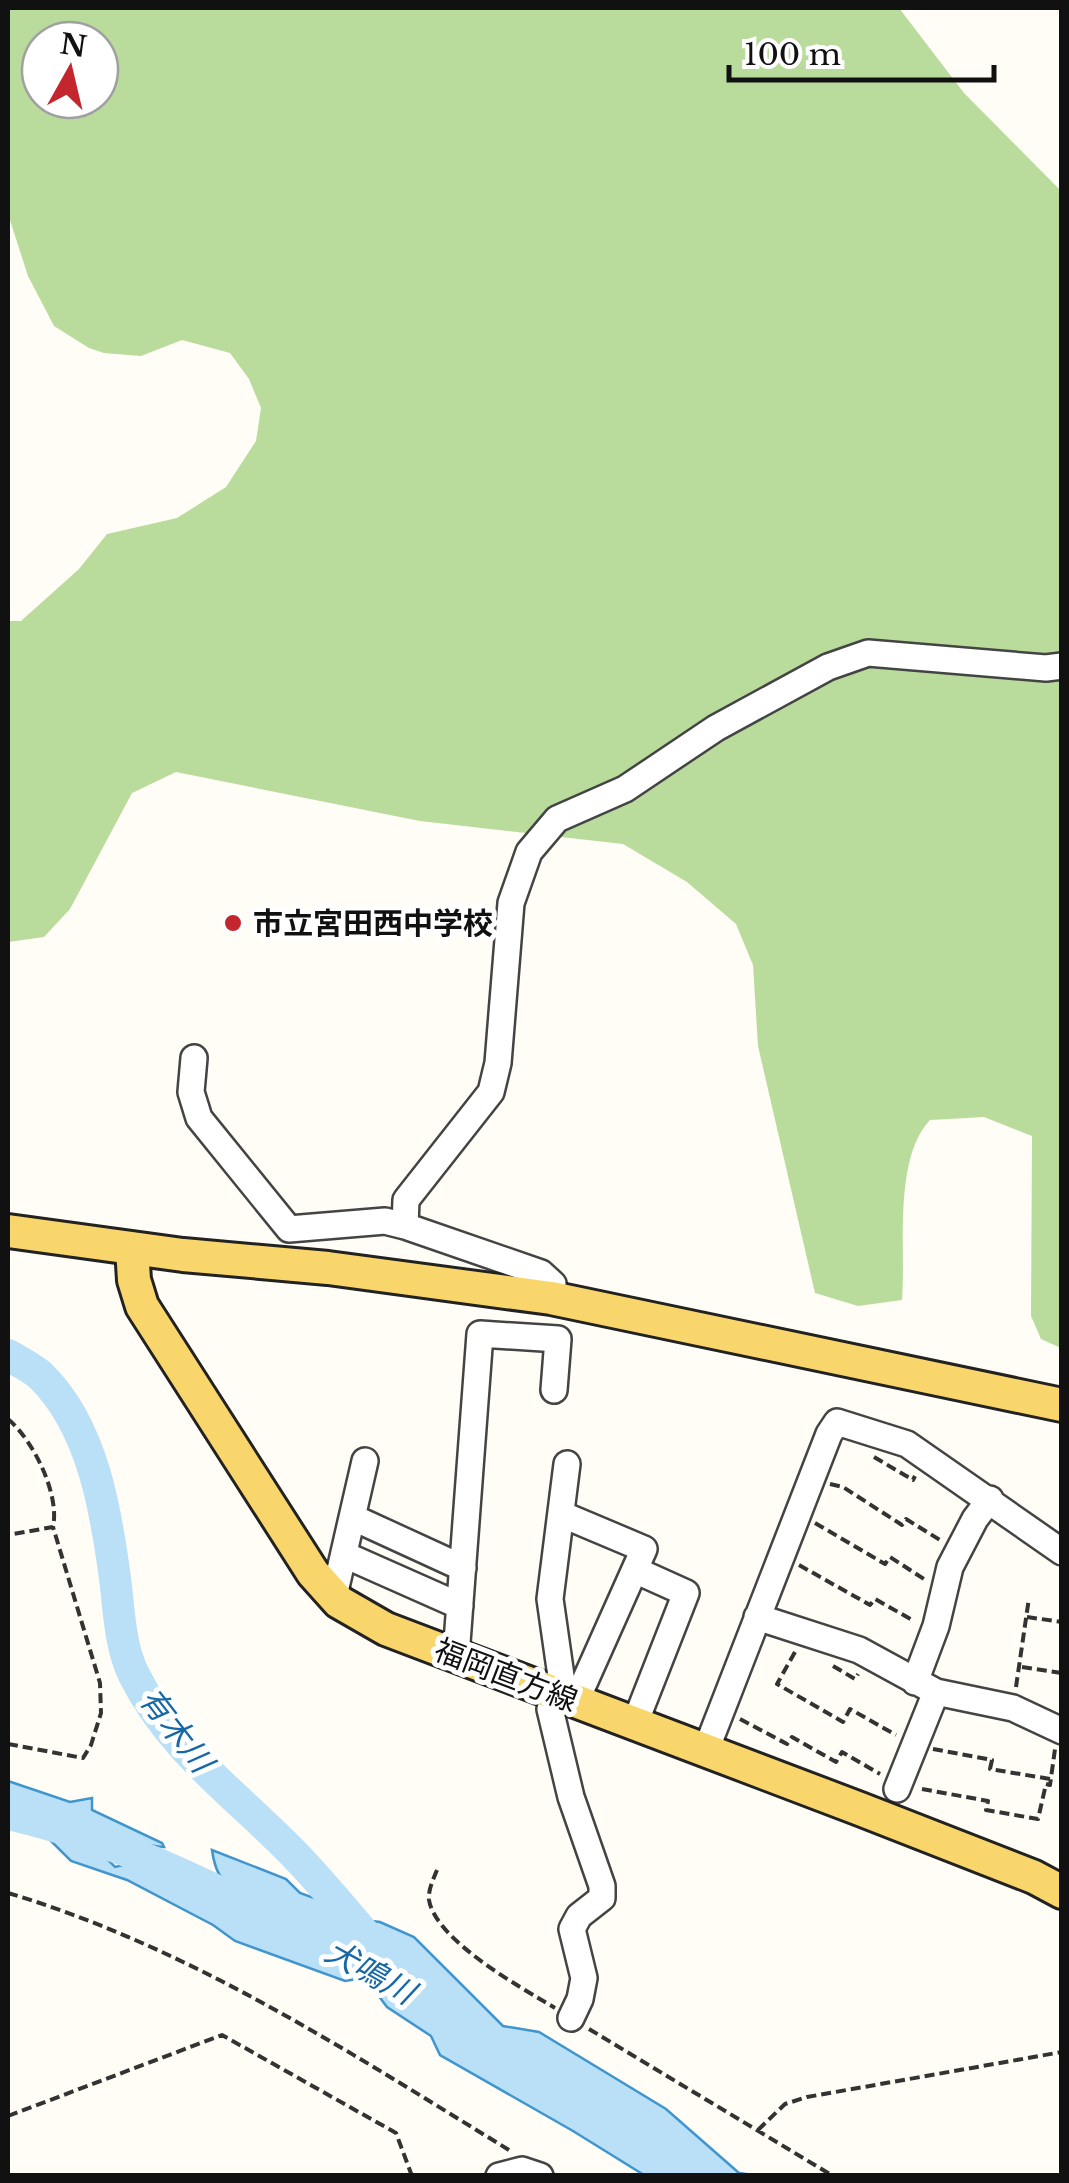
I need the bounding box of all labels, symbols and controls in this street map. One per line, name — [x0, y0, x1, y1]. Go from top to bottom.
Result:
north arrow — [20, 20, 120, 120]
scale bar — [729, 20, 994, 82]
text: N — [58, 27, 89, 65]
text: 100 m — [744, 36, 841, 73]
place label: 市立宮田西中学校 — [253, 905, 493, 942]
marker: 市立宮田西中学校 — [222, 912, 244, 934]
street label: 福岡直方線 — [429, 1631, 583, 1719]
water label: 有木川 — [131, 1680, 223, 1782]
water label: 犬鳴川 — [318, 1931, 424, 2014]

